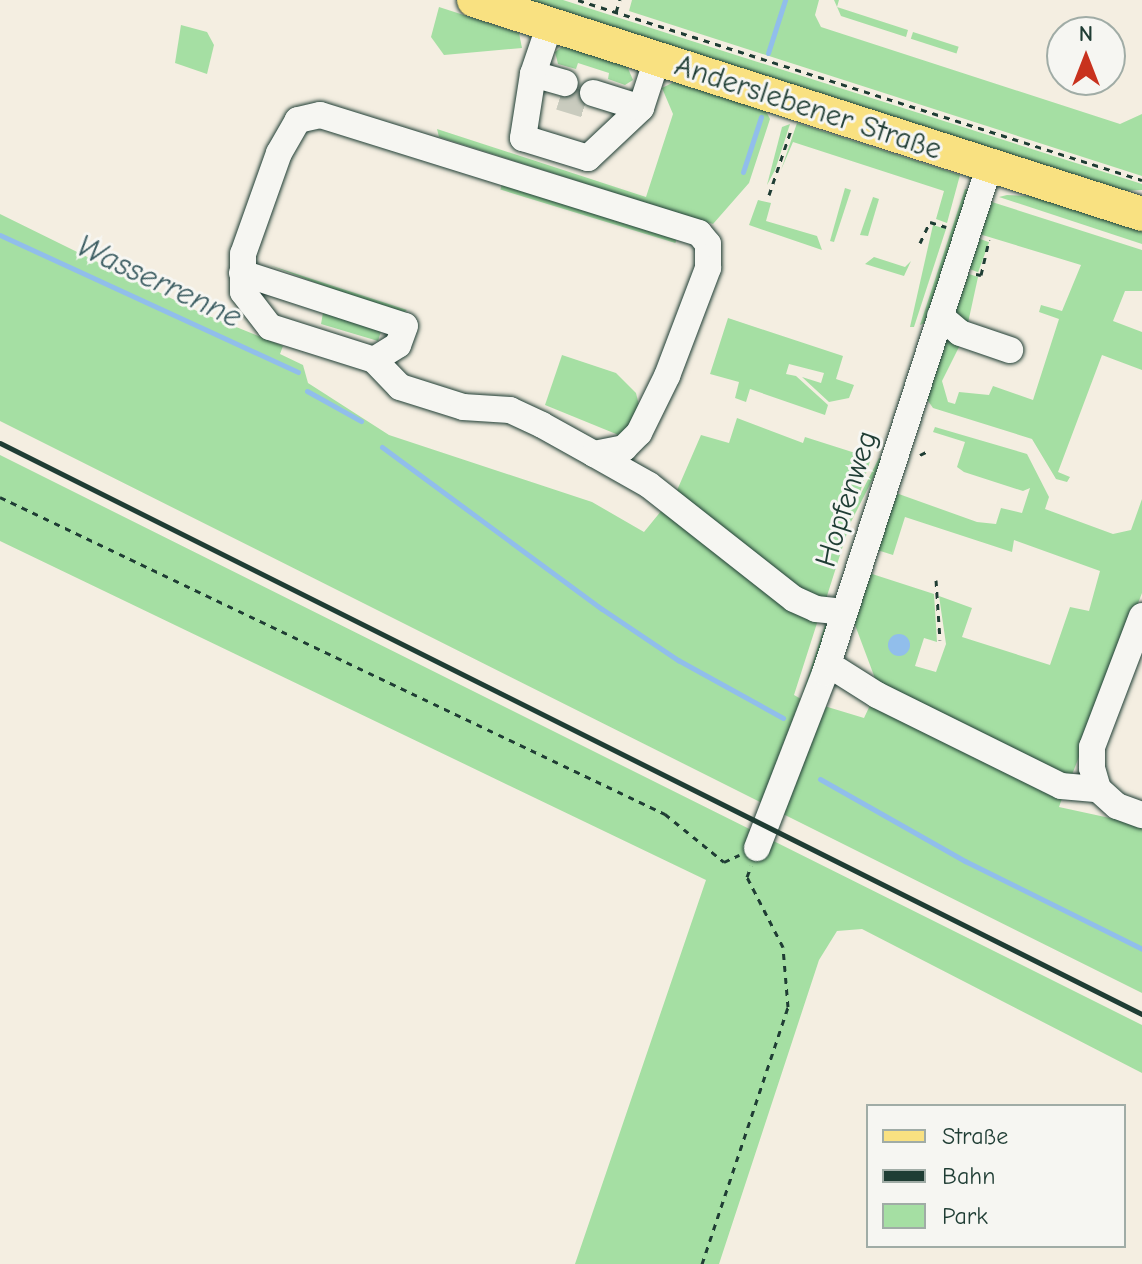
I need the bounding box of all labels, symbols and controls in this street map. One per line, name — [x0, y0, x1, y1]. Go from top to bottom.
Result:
north arrow — [1046, 16, 1126, 96]
text: N — [1079, 21, 1093, 47]
street label: Anderslebener Straße — [670, 48, 946, 168]
water label: Wasserrenne — [70, 227, 248, 337]
street label: Hopfenweg — [808, 426, 886, 572]
legend — [866, 1104, 1126, 1248]
text: Straße — [942, 1122, 1008, 1150]
text: Bahn — [942, 1162, 995, 1190]
text: Park — [942, 1202, 988, 1230]

